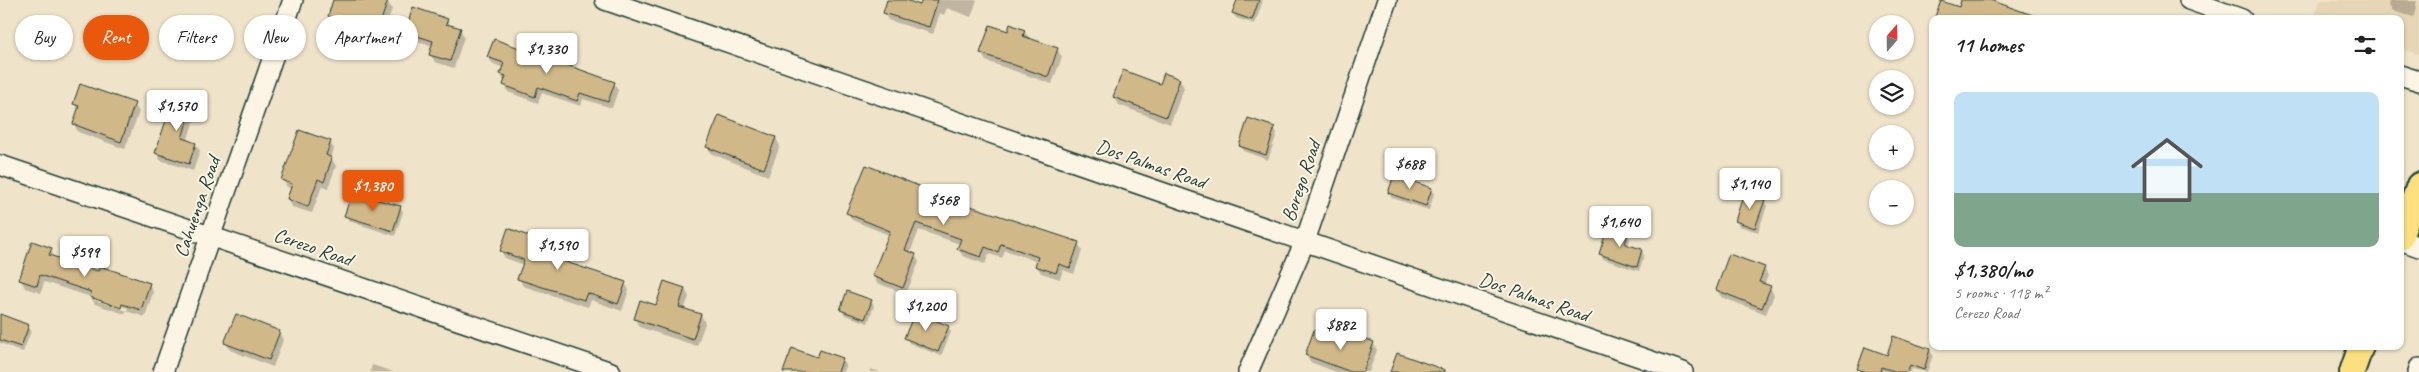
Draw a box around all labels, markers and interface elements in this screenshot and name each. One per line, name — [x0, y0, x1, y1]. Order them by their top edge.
chip: Buy — [15, 15, 73, 60]
chip: Rent — [83, 15, 149, 60]
chip: Filters — [159, 15, 234, 60]
chip: New — [244, 15, 306, 60]
chip: Apartment — [316, 15, 418, 60]
north arrow — [1869, 15, 1914, 60]
map controls — [1869, 15, 1914, 225]
icon: filters — [2351, 31, 2379, 59]
pin: $1,330 — [506, 32, 588, 75]
text: 11 homes — [1954, 32, 2023, 58]
text: $1,330 — [527, 39, 567, 59]
button: layers — [1869, 70, 1914, 115]
pin: $1,570 — [136, 90, 218, 132]
text: $1,570 — [158, 96, 196, 116]
button: + — [1869, 125, 1914, 170]
icon: home — [2122, 125, 2212, 215]
street label: Dos Palmas Road — [1093, 134, 1212, 196]
street label: Borego Road — [1276, 134, 1327, 225]
pin: $688 — [1380, 148, 1440, 190]
street label: Cahuenga Road — [168, 150, 227, 261]
text: $688 — [1395, 154, 1425, 174]
pin: $1,140 — [1709, 168, 1791, 210]
pin: $1,380 — [332, 170, 414, 212]
text: $1,140 — [1730, 174, 1770, 194]
text: $1,380 — [353, 176, 393, 196]
button: − — [1869, 180, 1914, 225]
pin: $568 — [914, 184, 974, 226]
text: $568 — [930, 190, 958, 210]
pin: $1,640 — [1579, 206, 1661, 248]
text: $1,640 — [1600, 212, 1640, 232]
street label: Cerezo Road — [270, 222, 358, 273]
pin: $1,590 — [517, 228, 599, 271]
text: $1,590 — [539, 235, 577, 255]
pin: $599 — [55, 236, 115, 278]
text: $599 — [71, 242, 99, 262]
text: $1,380/mo — [1954, 257, 2032, 283]
street label: Dos Palmas Road — [1476, 267, 1595, 329]
text: 5 rooms · 118 m² — [1954, 283, 2048, 303]
pin: $1,200 — [885, 290, 967, 332]
text: $1,200 — [906, 296, 946, 316]
text: Cerezo Road — [1954, 303, 2019, 323]
pin: $882 — [1311, 308, 1371, 351]
text: $882 — [1327, 315, 1355, 335]

